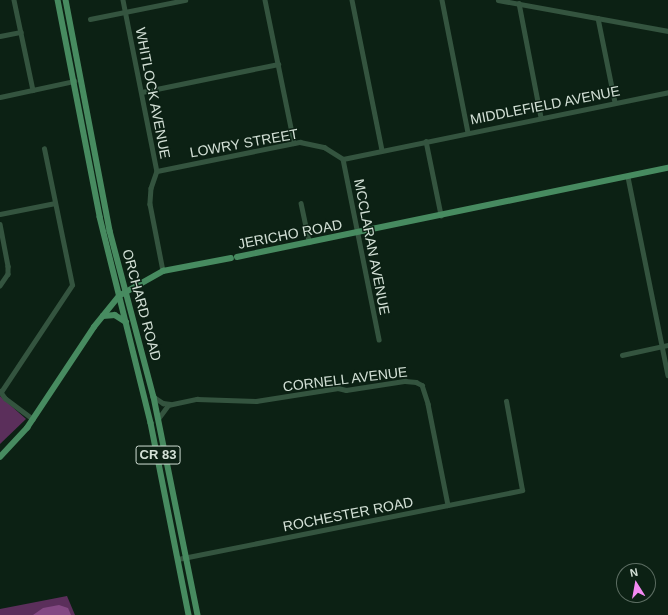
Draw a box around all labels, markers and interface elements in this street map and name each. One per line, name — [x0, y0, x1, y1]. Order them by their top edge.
street label: WHITLOCK AVENUE — [132, 25, 174, 161]
street label: MIDDLEFIELD AVENUE — [468, 82, 622, 128]
street label: LOWRY STREET — [188, 125, 300, 161]
street label: MCCLARAN AVENUE — [350, 177, 394, 317]
street label: JERICHO ROAD — [236, 216, 344, 252]
street label: ORCHARD ROAD — [119, 247, 165, 363]
street label: CORNELL AVENUE — [281, 363, 409, 395]
road number: CR 83 — [135, 444, 181, 466]
street label: ROCHESTER ROAD — [281, 493, 415, 535]
north arrow — [616, 563, 656, 603]
text: N — [629, 566, 639, 579]

